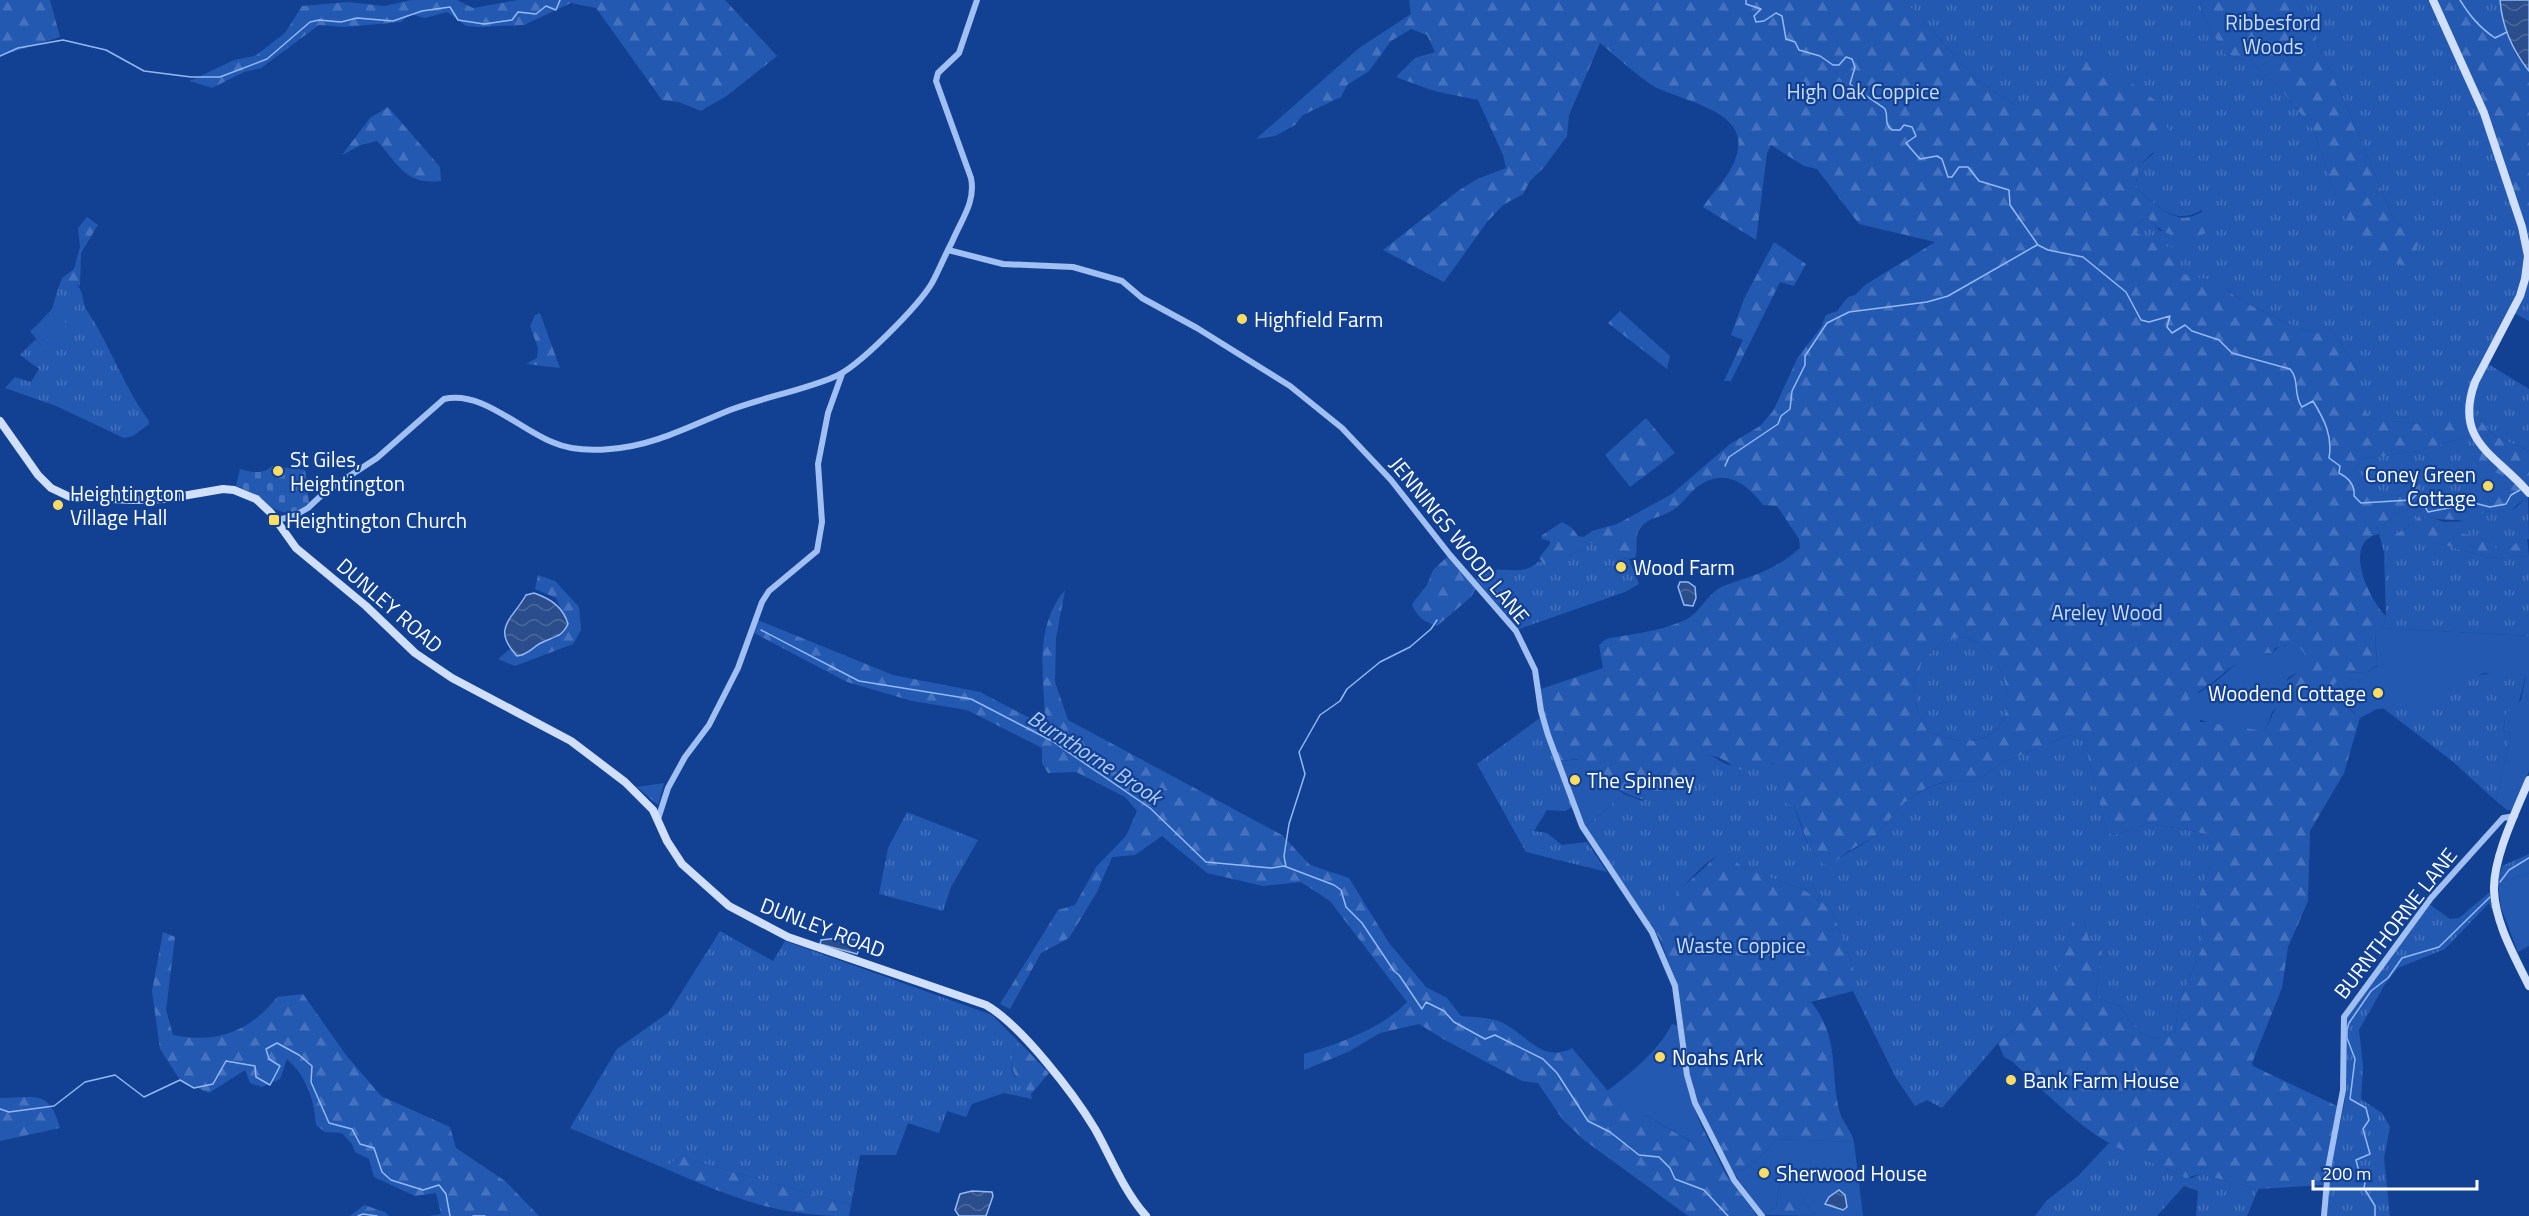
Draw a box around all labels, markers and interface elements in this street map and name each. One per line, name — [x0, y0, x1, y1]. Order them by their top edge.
park label: Ribbesford Woods — [2225, 6, 2321, 62]
park label: High Oak Coppice — [1786, 75, 1940, 107]
place label: Highfield Farm — [1254, 303, 1383, 335]
marker: Highfield Farm — [1235, 312, 1249, 326]
place label: St Giles, Heightington — [290, 443, 405, 499]
street label: JENNINGS WOOD LANE — [1382, 449, 1538, 631]
place label: Coney Green Cottage — [2365, 458, 2476, 514]
marker: St Giles, Heightington — [271, 464, 285, 478]
place label: Heightington Village Hall — [70, 477, 185, 533]
marker: Coney Green Cottage — [2481, 479, 2495, 493]
marker: Heightington Village Hall — [51, 498, 65, 512]
place label: Heightington Church — [286, 504, 467, 536]
marker: Heightington Church — [267, 513, 281, 527]
street label: DUNLEY ROAD — [330, 550, 450, 660]
place label: Wood Farm — [1633, 551, 1735, 583]
marker: Wood Farm — [1614, 560, 1628, 574]
park label: Areley Wood — [2051, 596, 2163, 628]
place label: Woodend Cottage — [2208, 677, 2366, 709]
marker: Woodend Cottage — [2371, 686, 2385, 700]
water label: Burnthorne Brook — [1021, 701, 1171, 814]
place label: The Spinney — [1587, 764, 1695, 796]
marker: The Spinney — [1568, 773, 1582, 787]
street label: BURNTHORNE LANE — [2326, 840, 2464, 1006]
street label: DUNLEY ROAD — [756, 889, 890, 965]
park label: Waste Coppice — [1676, 929, 1806, 961]
place label: Noahs Ark — [1672, 1041, 1763, 1073]
marker: Noahs Ark — [1653, 1050, 1667, 1064]
place label: Bank Farm House — [2023, 1064, 2179, 1096]
marker: Bank Farm House — [2004, 1073, 2018, 1087]
scale bar — [2313, 1153, 2476, 1191]
place label: Sherwood House — [1776, 1157, 1927, 1189]
text: 200 m — [2322, 1160, 2371, 1187]
marker: Sherwood House — [1757, 1166, 1771, 1180]

